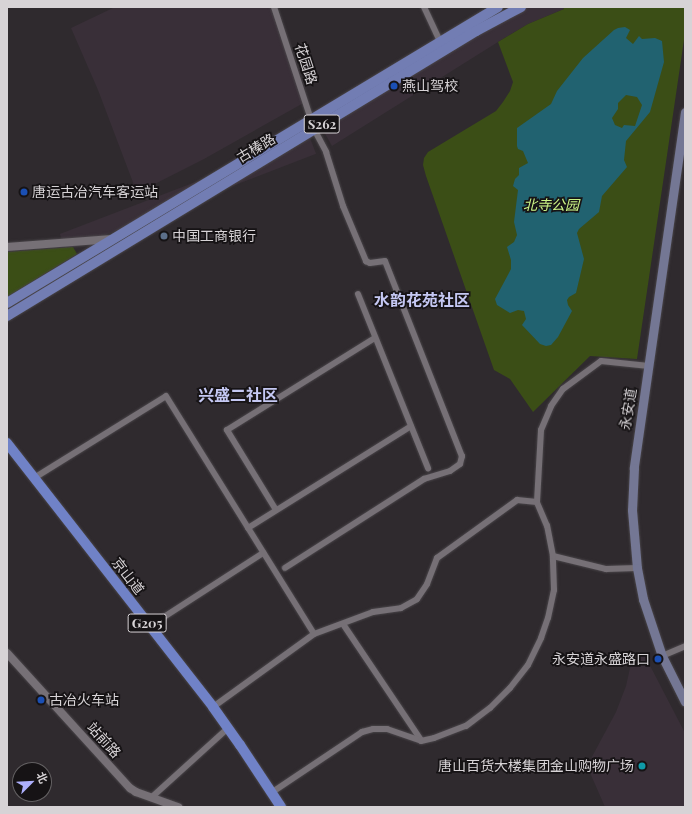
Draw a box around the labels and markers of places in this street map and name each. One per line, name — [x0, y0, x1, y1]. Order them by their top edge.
place label: 燕山驾校 — [402, 78, 458, 94]
marker: 燕山驾校 — [389, 81, 399, 91]
place label: 唐运古冶汽车客运站 — [32, 184, 158, 200]
marker: 唐运古冶汽车客运站 — [19, 187, 29, 197]
place label: 中国工商银行 — [172, 228, 256, 244]
marker: 中国工商银行 — [159, 231, 169, 241]
place label: 永安道永盛路口 — [552, 651, 650, 667]
marker: 永安道永盛路口 — [653, 654, 663, 664]
place label: 古冶火车站 — [49, 692, 119, 708]
marker: 古冶火车站 — [36, 695, 46, 705]
place label: 唐山百货大楼集团金山购物广场 — [438, 758, 634, 774]
marker: 唐山百货大楼集团金山购物广场 — [637, 761, 647, 771]

